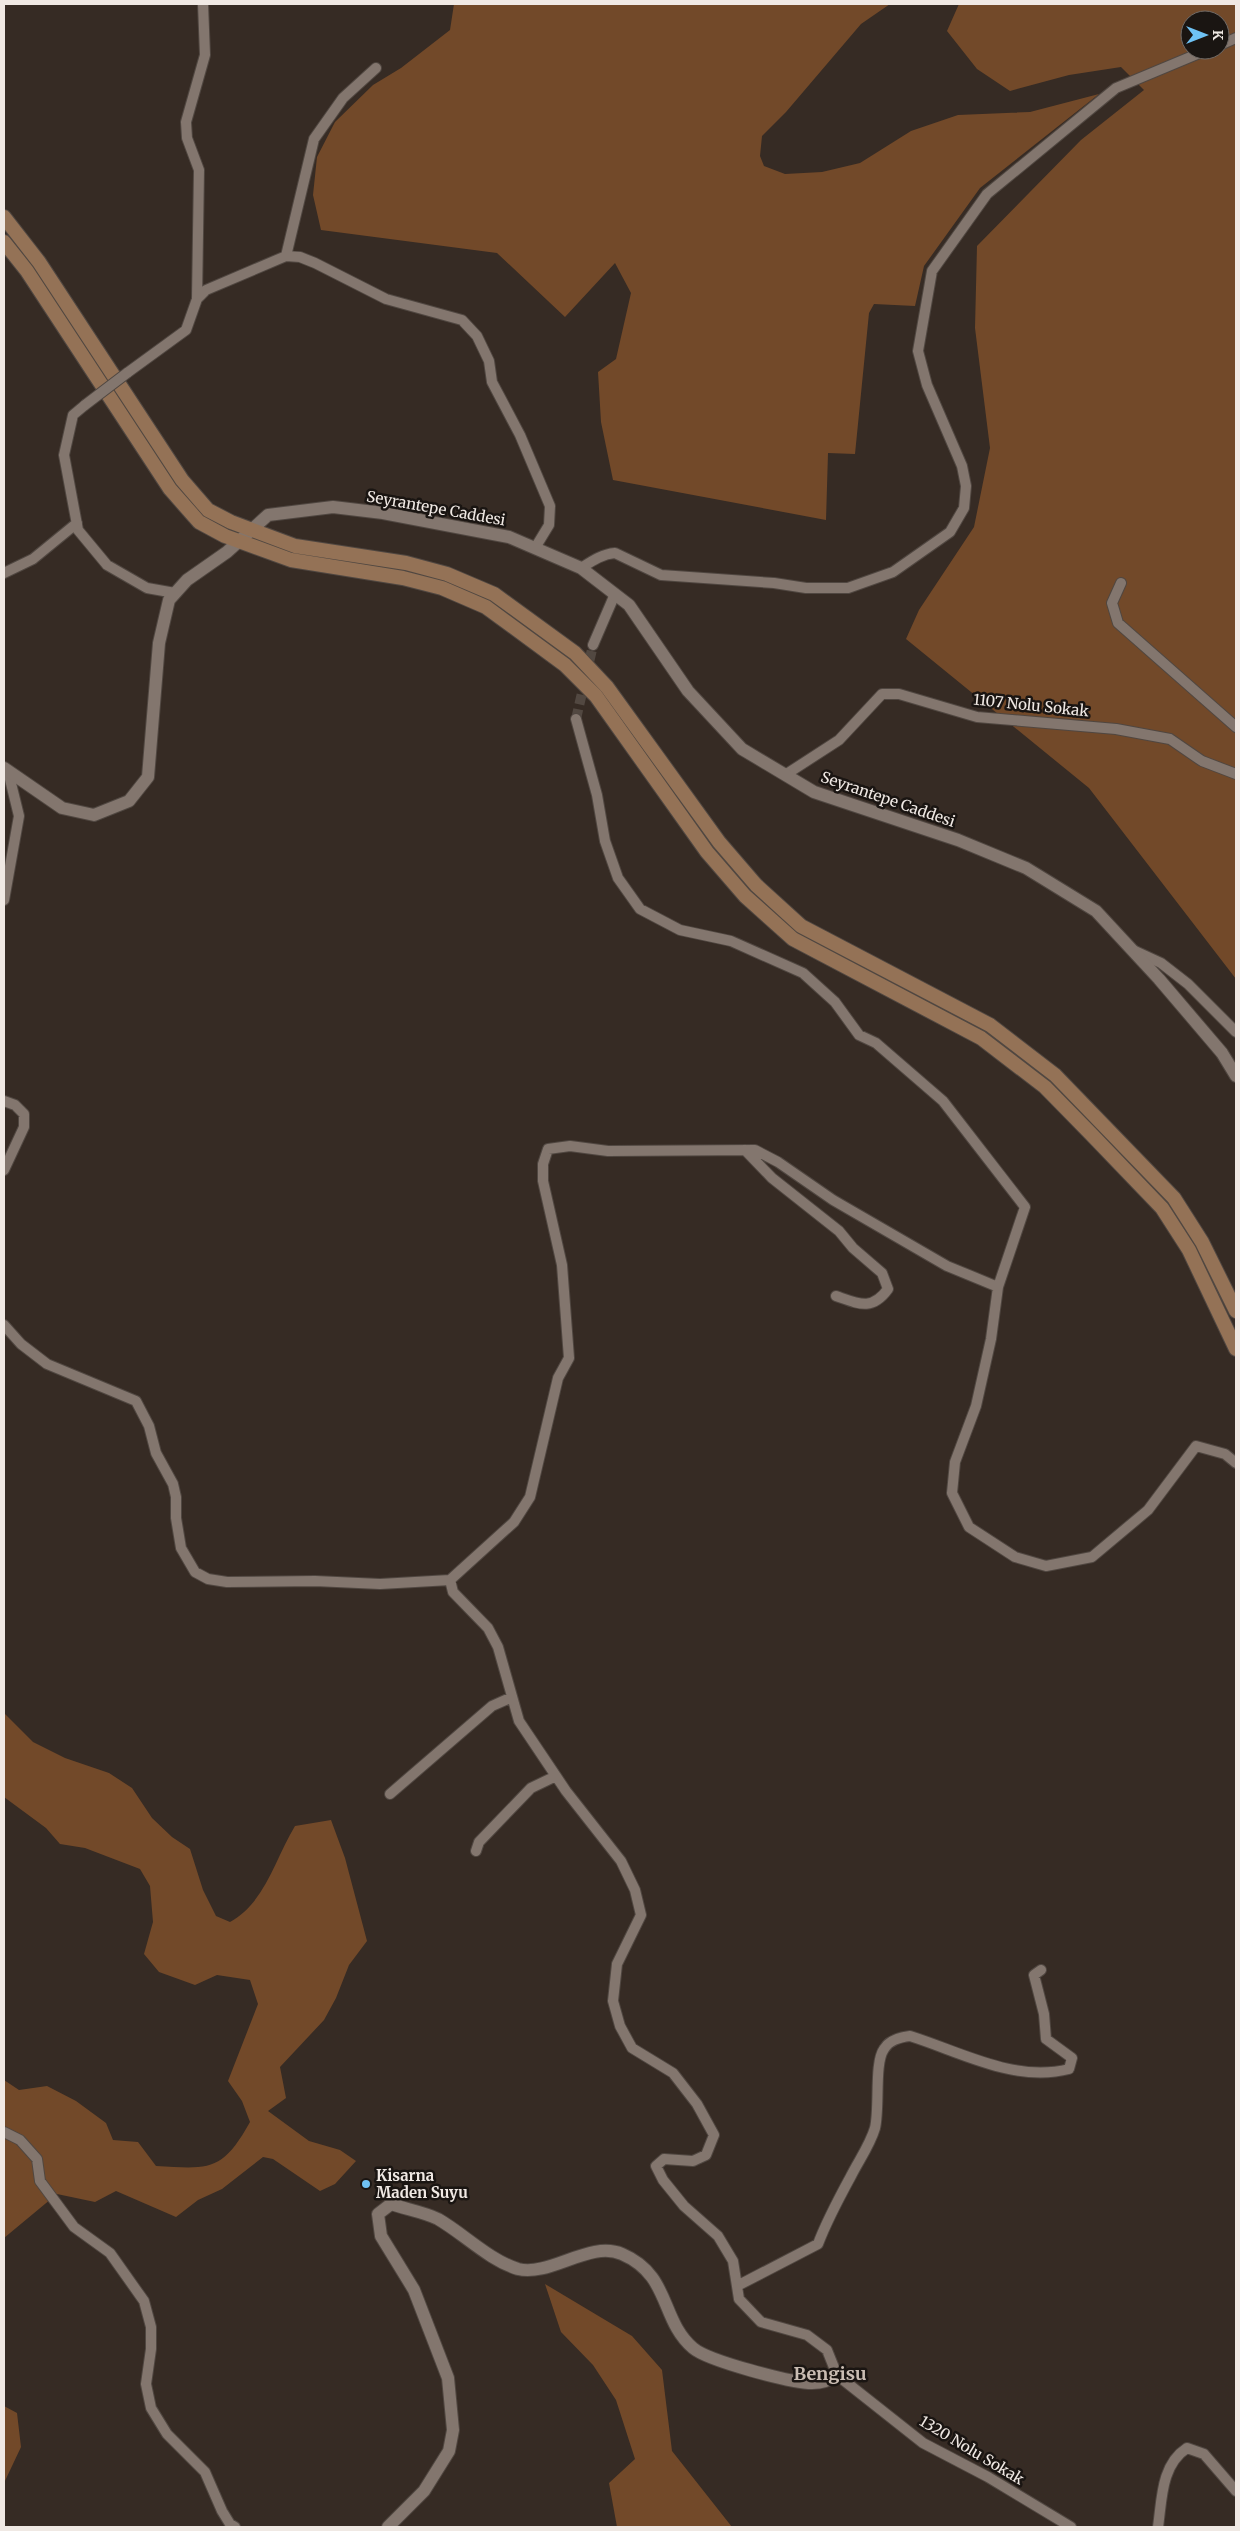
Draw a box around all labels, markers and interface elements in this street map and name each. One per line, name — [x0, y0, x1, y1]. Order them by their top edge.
north arrow — [1180, 10, 1230, 60]
text: K — [1209, 30, 1227, 41]
street label: Seyrantepe Caddesi — [365, 486, 507, 530]
street label: 1107 Nolu Sokak — [972, 689, 1090, 721]
street label: Seyrantepe Caddesi — [818, 767, 958, 831]
place label: Kisarna Maden Suyu — [376, 2166, 468, 2202]
marker: Kisarna Maden Suyu — [360, 2178, 372, 2190]
district label: Bengisu — [793, 2362, 867, 2385]
street label: 1320 Nolu Sokak — [916, 2411, 1028, 2489]

